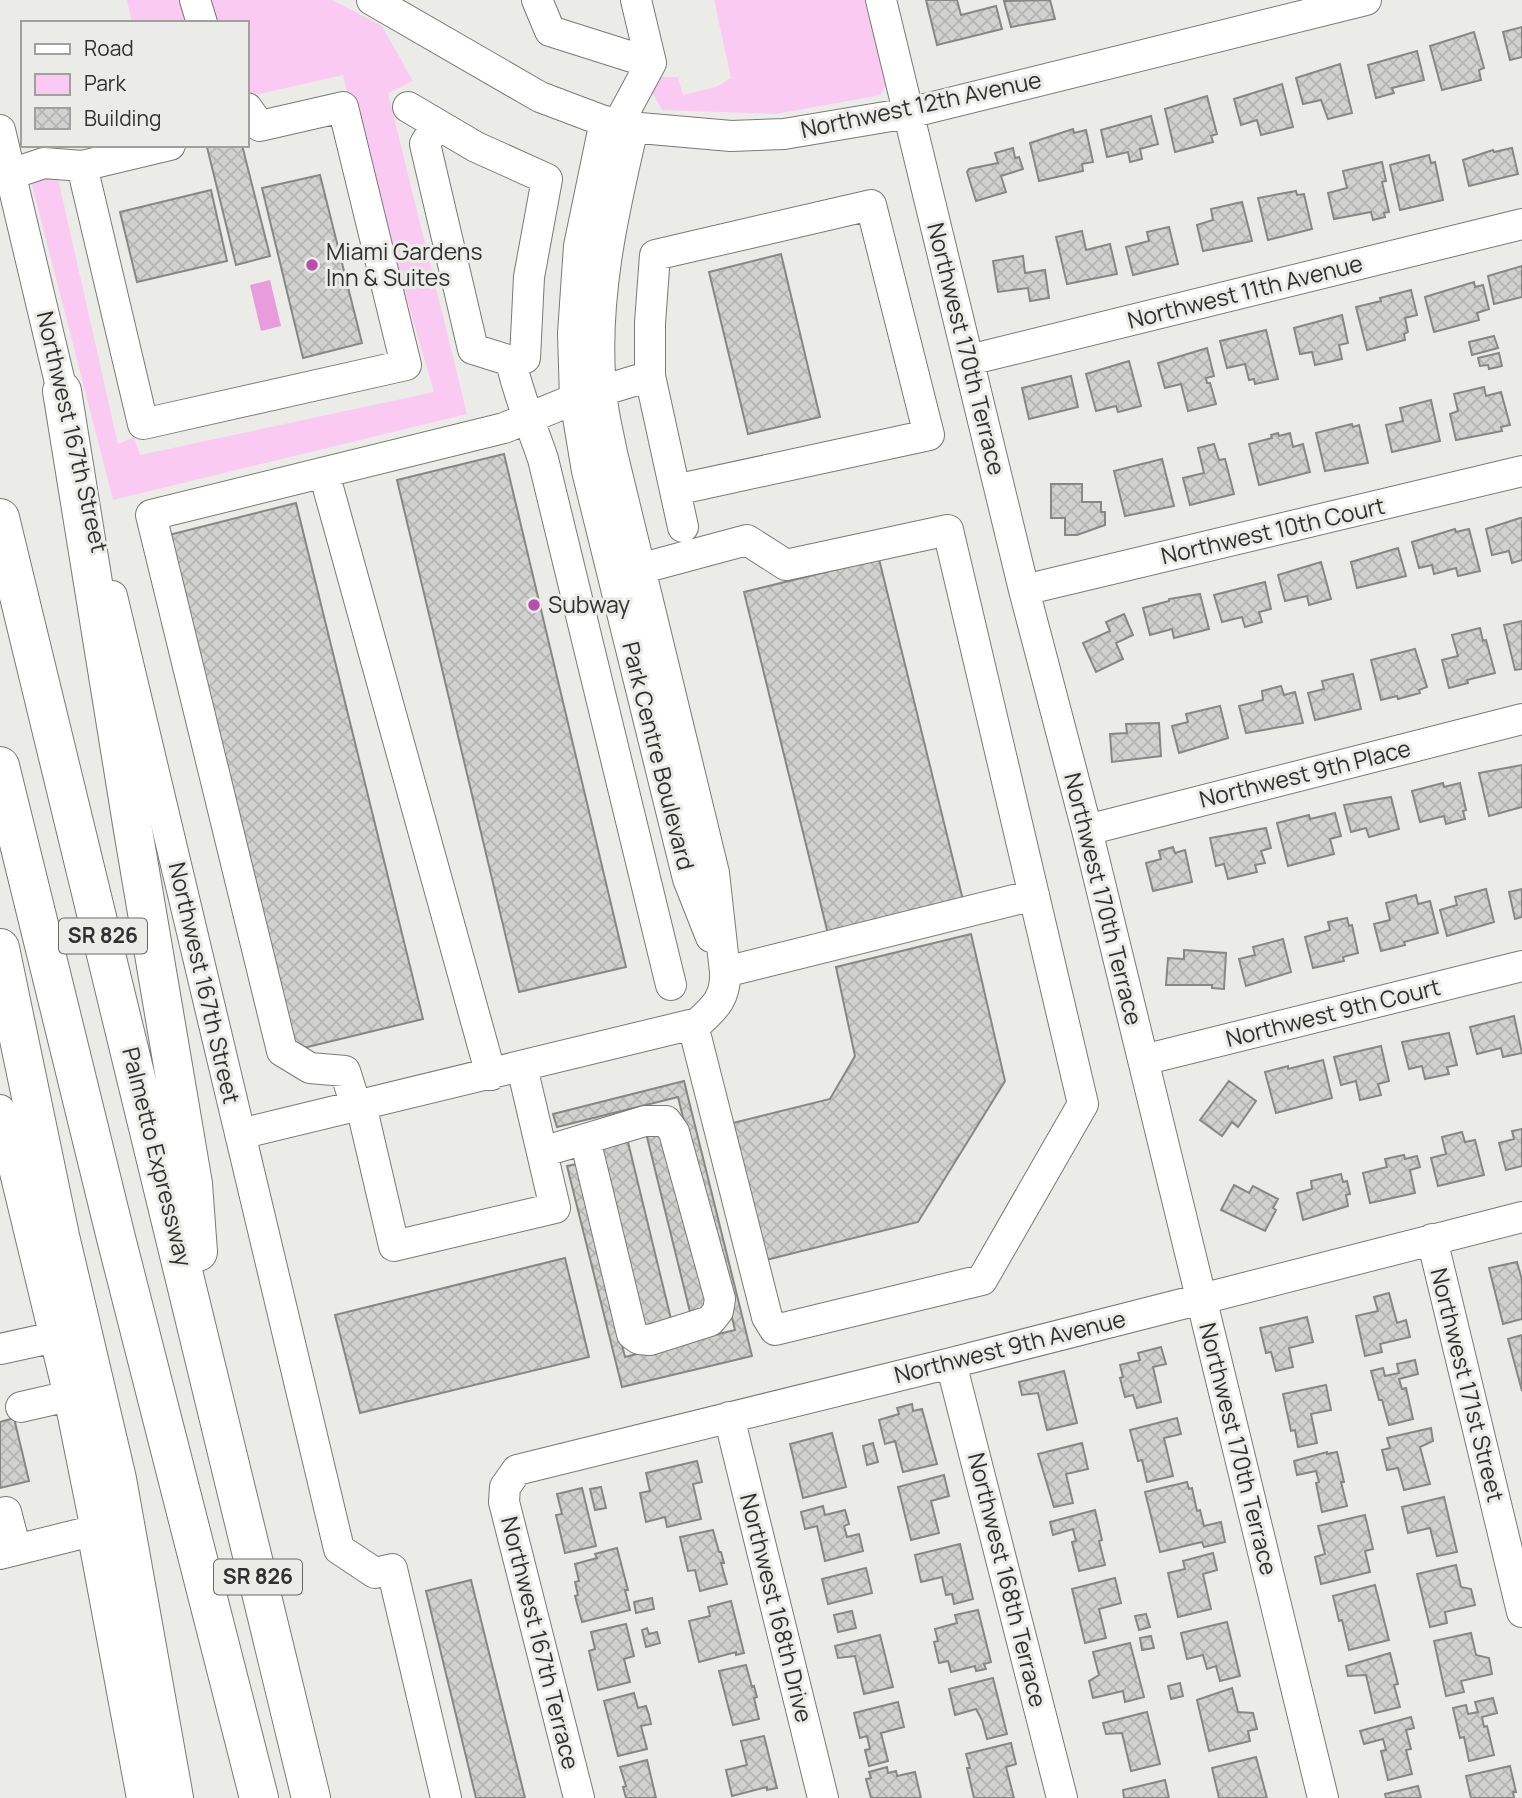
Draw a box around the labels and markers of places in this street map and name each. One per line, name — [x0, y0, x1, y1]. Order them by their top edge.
place label: Miami Gardens Inn & Suites — [326, 235, 482, 293]
marker: Miami Gardens Inn & Suites — [304, 257, 320, 273]
place label: Subway — [548, 588, 630, 620]
marker: Subway — [526, 597, 542, 613]

